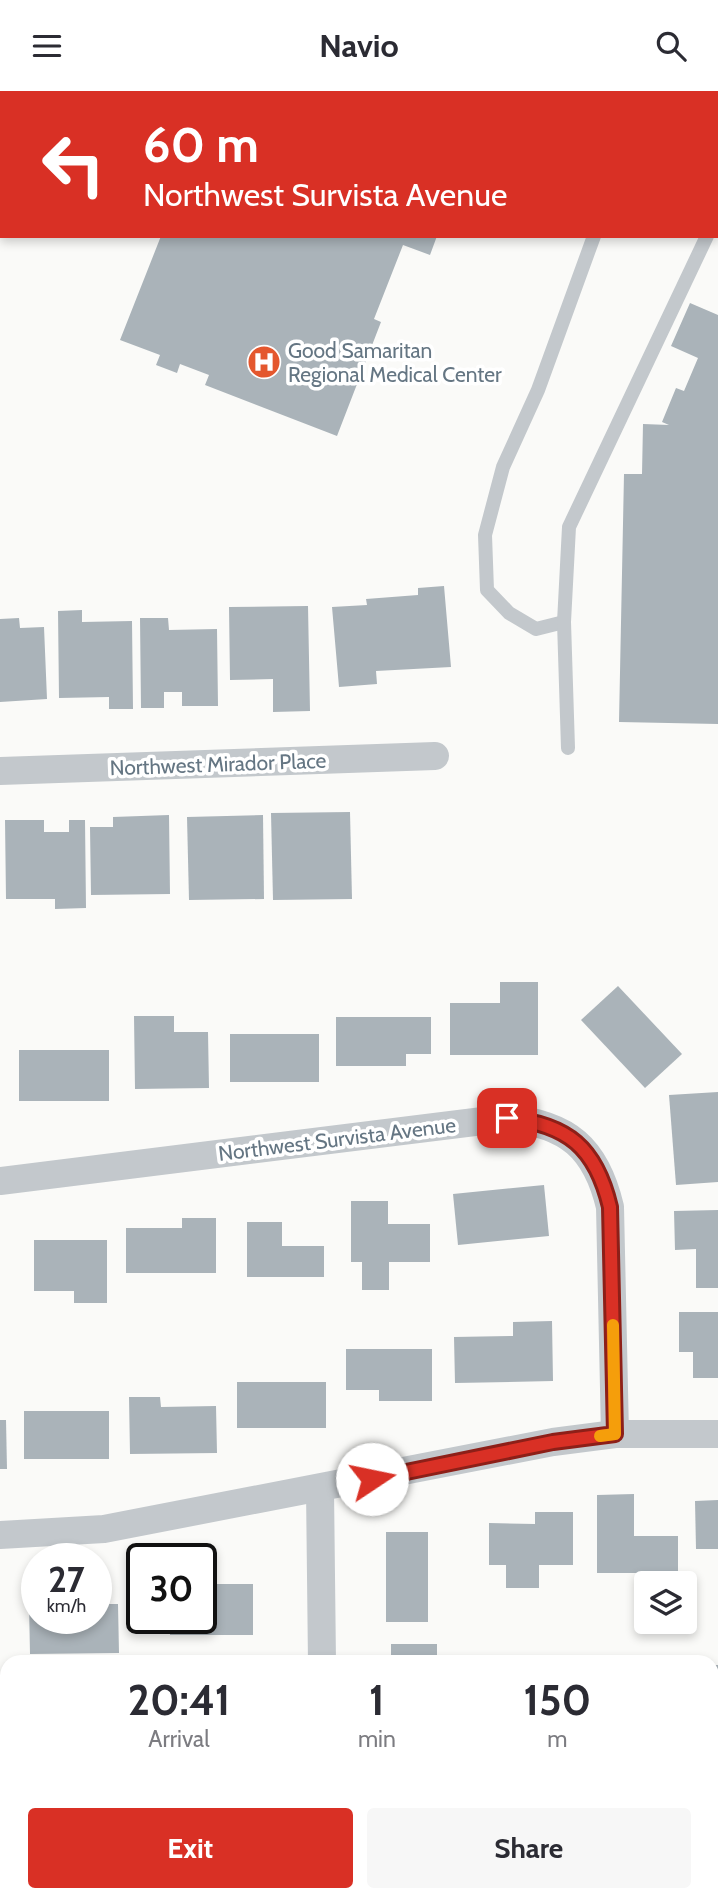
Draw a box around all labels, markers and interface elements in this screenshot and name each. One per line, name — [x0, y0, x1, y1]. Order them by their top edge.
text: Navio — [319, 26, 399, 65]
icon: menu — [28, 27, 66, 65]
icon: search — [652, 27, 690, 65]
text: 60 m — [143, 115, 259, 174]
icon: left — [28, 119, 119, 210]
text: Northwest Survista Avenue — [143, 175, 507, 214]
place label: Good Samaritan Regional Medical Center — [288, 338, 502, 387]
hospital icon: Good Samaritan Regional Medical Center — [245, 343, 283, 381]
street label: Northwest Mirador Place — [109, 748, 327, 780]
pin — [477, 1088, 537, 1148]
icon: arrive — [488, 1099, 526, 1137]
street label: Northwest Survista Avenue — [217, 1112, 457, 1166]
position arrow — [335, 1442, 409, 1516]
speed limit sign: 30 — [126, 1543, 217, 1634]
text: 27 — [48, 1558, 85, 1601]
map controls — [634, 1571, 697, 1634]
button: layers — [634, 1571, 697, 1634]
text: km/h — [47, 1595, 86, 1617]
text: 20:41 — [128, 1674, 230, 1726]
text: 1 — [369, 1674, 385, 1726]
text: 150 — [524, 1674, 591, 1726]
text: Arrival — [148, 1725, 210, 1753]
text: min — [358, 1725, 396, 1753]
text: m — [547, 1725, 567, 1753]
button: Exit — [28, 1808, 353, 1888]
button: Share — [367, 1808, 691, 1888]

